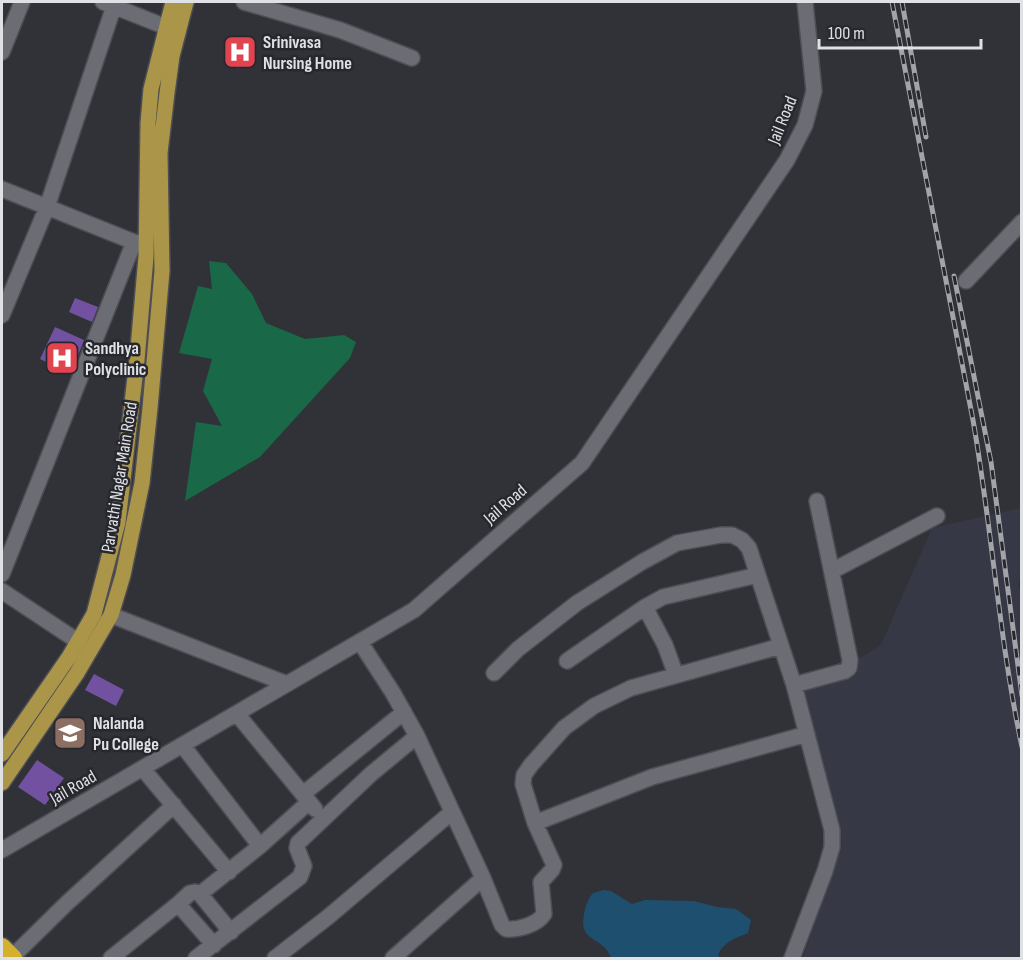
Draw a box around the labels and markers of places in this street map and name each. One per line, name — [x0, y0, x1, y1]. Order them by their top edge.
place label: Srinivasa Nursing Home — [263, 32, 352, 74]
hospital icon: Srinivasa Nursing Home — [222, 34, 258, 70]
place label: Sandhya Polyclinic — [85, 338, 146, 380]
hospital icon: Sandhya Polyclinic — [44, 340, 80, 376]
place label: Nalanda Pu College — [93, 713, 159, 755]
school or university icon: Nalanda Pu College — [52, 715, 88, 751]

